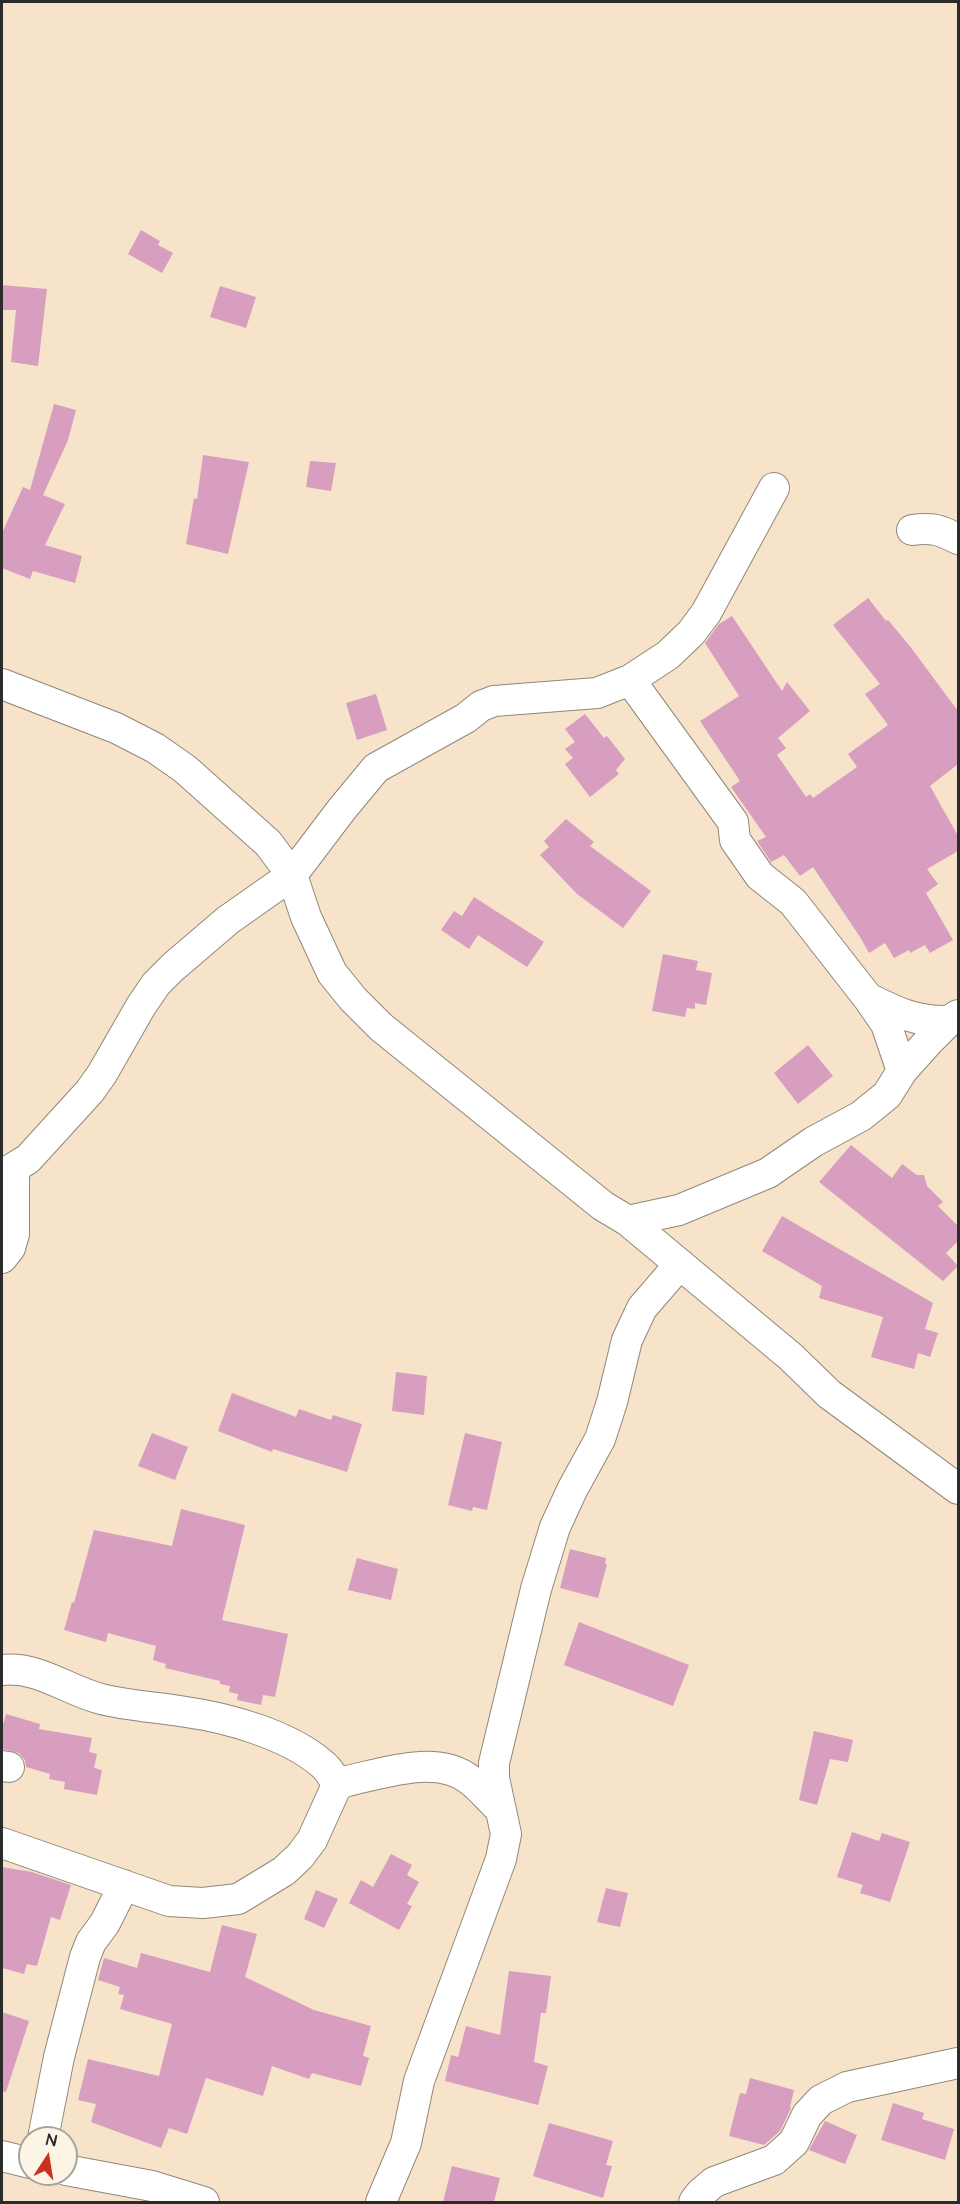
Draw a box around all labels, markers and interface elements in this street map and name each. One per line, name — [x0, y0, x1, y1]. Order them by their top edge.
north arrow — [18, 2126, 78, 2186]
text: N — [44, 2129, 59, 2152]

